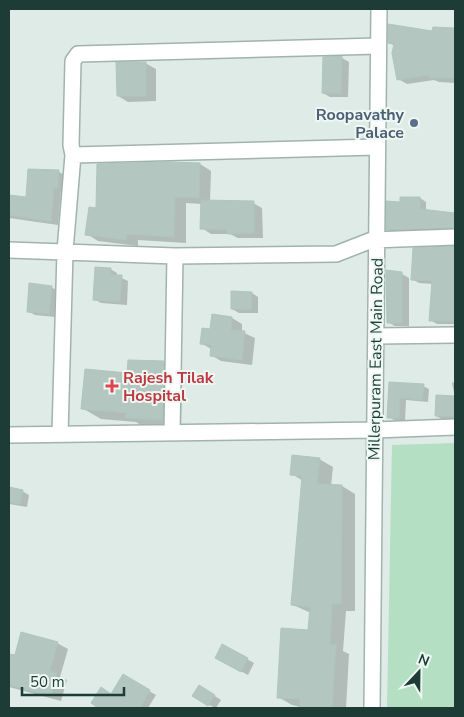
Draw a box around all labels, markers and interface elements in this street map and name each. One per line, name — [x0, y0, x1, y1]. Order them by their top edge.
place label: Roopavathy Palace — [316, 104, 405, 144]
marker: Roopavathy Palace — [408, 117, 420, 129]
street label: Millerpuram East Main Road — [363, 258, 389, 460]
place label: Rajesh Tilak Hospital — [123, 367, 214, 407]
marker: Rajesh Tilak Hospital — [105, 379, 119, 393]
north arrow — [394, 647, 444, 697]
text: N — [415, 650, 432, 671]
scale bar — [22, 664, 125, 696]
text: 50 m — [30, 672, 65, 692]

